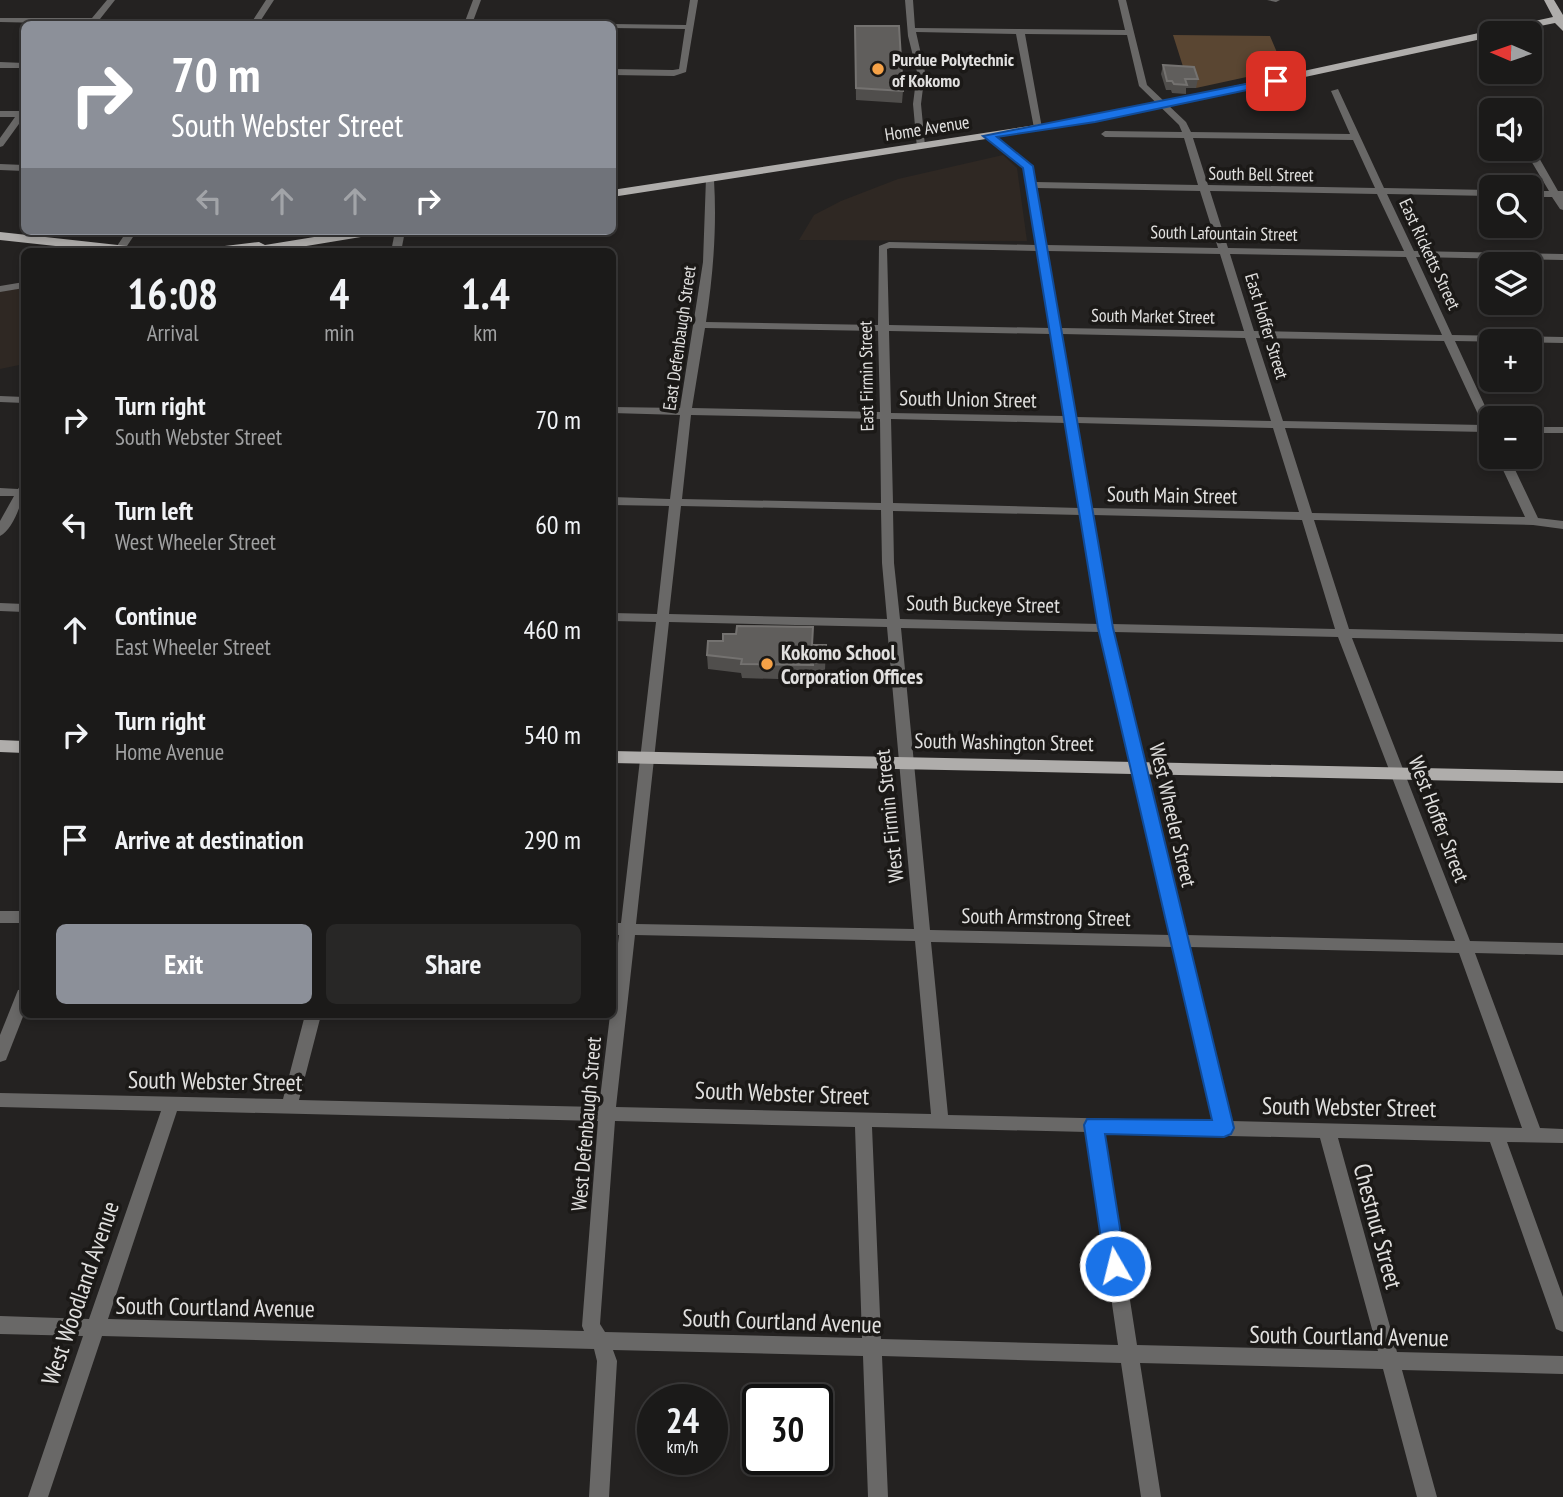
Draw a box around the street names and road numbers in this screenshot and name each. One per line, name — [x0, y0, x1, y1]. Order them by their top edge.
street label: Home Avenue — [883, 110, 971, 146]
street label: South Bell Street — [1208, 162, 1314, 186]
street label: East Ricketts Street — [1394, 195, 1466, 313]
street label: South Lafountain Street — [1150, 220, 1298, 246]
street label: East Defenbaugh Street — [657, 264, 701, 412]
street label: East Hoffer Street — [1240, 270, 1294, 382]
street label: South Market Street — [1091, 303, 1215, 329]
street label: East Firmin Street — [854, 320, 878, 432]
street label: South Union Street — [899, 384, 1037, 414]
street label: South Main Street — [1107, 480, 1238, 510]
street label: South Buckeye Street — [906, 589, 1060, 619]
street label: South Washington Street — [914, 727, 1094, 757]
street label: West Wheeler Street — [1143, 740, 1203, 890]
street label: West Firmin Street — [869, 748, 909, 884]
street label: West Hoffer Street — [1403, 752, 1475, 886]
street label: South Armstrong Street — [961, 902, 1131, 932]
street label: West Defenbaugh Street — [565, 1035, 607, 1212]
street label: South Webster Street — [128, 1064, 303, 1098]
street label: South Webster Street — [694, 1074, 870, 1112]
street label: South Webster Street — [1262, 1090, 1437, 1124]
street label: Chestnut Street — [1346, 1160, 1410, 1292]
street label: West Woodland Avenue — [34, 1197, 126, 1389]
street label: South Courtland Avenue — [115, 1290, 315, 1324]
street label: South Courtland Avenue — [682, 1302, 882, 1340]
street label: South Courtland Avenue — [1249, 1319, 1449, 1353]

